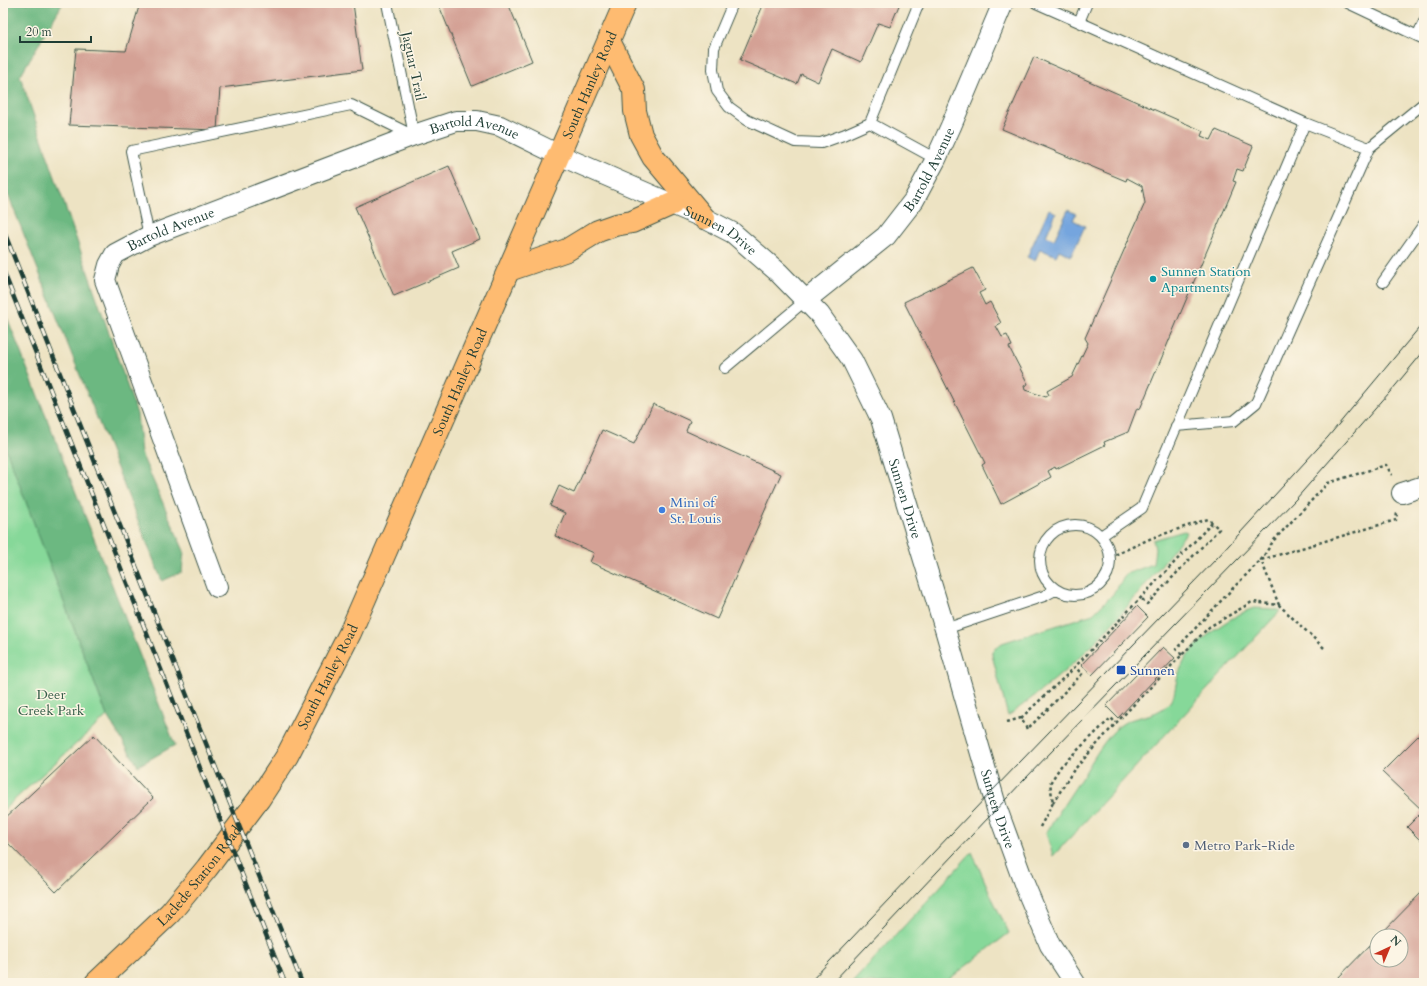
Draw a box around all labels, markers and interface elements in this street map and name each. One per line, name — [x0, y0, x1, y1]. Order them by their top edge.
scale bar — [20, 18, 91, 44]
text: 20 m — [26, 24, 53, 40]
street label: Jaguar Trail — [397, 28, 430, 103]
street label: South Hanley Road — [558, 28, 622, 142]
street label: Bartold Avenue — [427, 112, 523, 144]
street label: Bartold Avenue — [899, 124, 959, 216]
street label: Sunnen Drive — [681, 201, 761, 260]
street label: Bartold Avenue — [124, 203, 217, 256]
place label: Sunnen Station Apartments — [1161, 262, 1251, 297]
marker: Sunnen Station Apartments — [1148, 274, 1158, 284]
street label: South Hanley Road — [428, 325, 492, 439]
street label: Sunnen Drive — [884, 456, 926, 541]
place label: Mini of St. Louis — [670, 493, 721, 528]
marker: Mini of St. Louis — [657, 505, 667, 515]
street label: South Hanley Road — [293, 621, 363, 733]
place label: Sunnen — [1130, 661, 1175, 680]
marker: Sunnen — [1115, 664, 1127, 676]
park label: Deer Creek Park — [18, 685, 85, 720]
street label: Sunnen Drive — [976, 767, 1020, 851]
street label: Laclede Station Road — [153, 821, 246, 931]
place label: Metro Park-Ride — [1194, 836, 1295, 855]
marker: Metro Park-Ride — [1181, 840, 1191, 850]
north arrow — [1369, 928, 1409, 968]
text: N — [1387, 932, 1405, 950]

